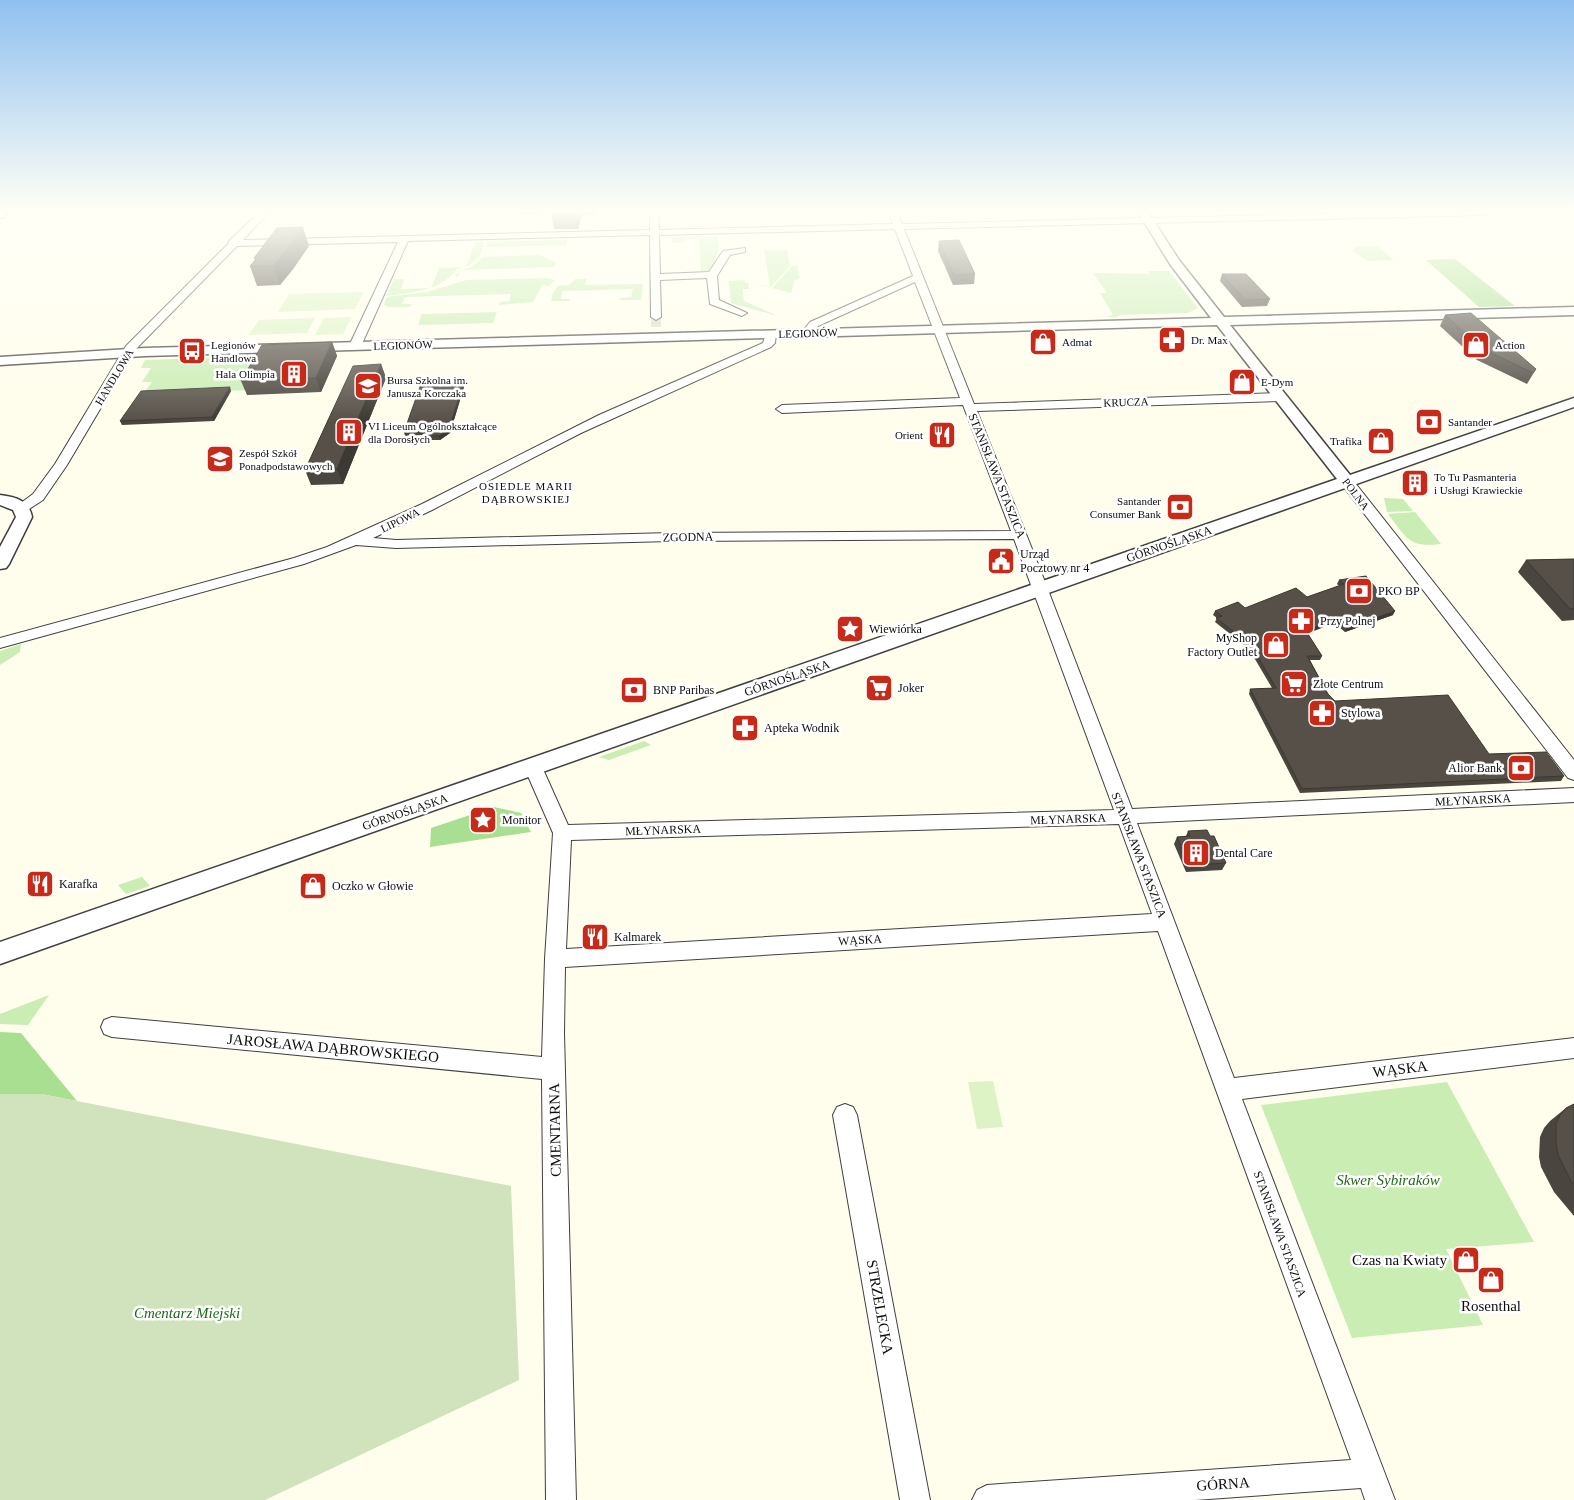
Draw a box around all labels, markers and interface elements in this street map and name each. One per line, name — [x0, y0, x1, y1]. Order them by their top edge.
pharmacy icon: Dr. Max — [1157, 325, 1187, 355]
street label: LEGIONÓW — [778, 326, 838, 340]
shop icon: Admat — [1028, 327, 1058, 357]
shop icon: Action — [1461, 330, 1491, 360]
place label: Dr. Max — [1191, 334, 1228, 346]
bus stop icon: Legionów Handlowa — [177, 336, 207, 366]
place label: Admat — [1062, 336, 1092, 348]
street label: LEGIONÓW — [373, 338, 433, 352]
place label: Legionów Handlowa — [211, 339, 256, 364]
place label: Action — [1495, 339, 1525, 351]
street label: HANDLOWA — [92, 347, 136, 407]
building icon: Hala Olimpia — [279, 359, 309, 389]
shop icon: E-Dym — [1227, 367, 1257, 397]
place label: Hala Olimpia — [215, 368, 275, 380]
school or university icon: Bursa Szkolna im. Janusza Korczaka — [353, 371, 383, 401]
place label: Bursa Szkolna im. Janusza Korczaka — [387, 374, 468, 399]
place label: E-Dym — [1261, 376, 1294, 388]
street label: KRUCZA — [1103, 395, 1149, 409]
bank icon: Santander — [1414, 407, 1444, 437]
street label: STANISŁAWA STASZICA — [966, 412, 1029, 541]
place label: Santander — [1448, 416, 1492, 428]
building icon: VI Liceum Ogólnokształcące dla Dorosłych — [334, 417, 364, 447]
place label: VI Liceum Ogólnokształcące dla Dorosłych — [368, 420, 497, 445]
restaurant icon: Orient — [927, 420, 957, 450]
shop icon: Trafika — [1366, 426, 1396, 456]
place label: Orient — [895, 429, 923, 441]
place label: Trafika — [1330, 435, 1362, 447]
school or university icon: Zespół Szkół Ponadpodstawowych — [205, 444, 235, 474]
place label: Zespół Szkół Ponadpodstawowych — [239, 447, 333, 472]
building icon: To Tu Pasmanteria i Usługi Krawieckie — [1400, 468, 1430, 498]
place label: To Tu Pasmanteria i Usługi Krawieckie — [1434, 471, 1523, 496]
street label: POLNA — [1340, 476, 1372, 512]
district label: OSIEDLE MARII DĄBROWSKIEJ — [479, 480, 573, 505]
bank icon: Santander Consumer Bank — [1165, 492, 1195, 522]
place label: Santander Consumer Bank — [1090, 495, 1161, 520]
street label: LIPOWA — [379, 505, 421, 535]
street label: GÓRNOŚLĄSKA — [1124, 523, 1214, 565]
street label: ZGODNA — [663, 530, 714, 544]
public building icon: Urząd Pocztowy nr 4 — [986, 546, 1016, 576]
place label: Urząd Pocztowy nr 4 — [1020, 547, 1089, 575]
bank icon: PKO BP — [1344, 576, 1374, 606]
place label: PKO BP — [1378, 584, 1420, 598]
pharmacy icon: Przy Polnej — [1286, 606, 1316, 636]
place icon: Wiewiórka — [835, 614, 865, 644]
place label: Przy Polnej — [1320, 614, 1376, 628]
place label: Wiewiórka — [869, 622, 923, 636]
shop icon: MyShop Factory Outlet — [1261, 630, 1291, 660]
place label: MyShop Factory Outlet — [1187, 631, 1258, 659]
street label: GÓRNOŚLĄSKA — [742, 657, 832, 699]
supermarket icon: Złote Centrum — [1279, 669, 1309, 699]
supermarket icon: Joker — [864, 673, 894, 703]
bank icon: BNP Paribas — [619, 675, 649, 705]
place label: Złote Centrum — [1313, 677, 1384, 691]
place label: Joker — [898, 681, 924, 695]
place label: BNP Paribas — [653, 683, 715, 697]
pharmacy icon: Stylowa — [1307, 698, 1337, 728]
place label: Stylowa — [1341, 706, 1381, 720]
pharmacy icon: Apteka Wodnik — [730, 713, 760, 743]
place label: Apteka Wodnik — [764, 721, 839, 735]
bank icon: Alior Bank — [1506, 753, 1536, 783]
place label: Alior Bank — [1448, 761, 1502, 775]
street label: STANISŁAWA STASZICA — [1109, 790, 1170, 920]
street label: GÓRNOŚLĄSKA — [360, 791, 450, 833]
street label: MŁYNARSKA — [1435, 791, 1512, 809]
place icon: Monitor — [468, 805, 498, 835]
street label: MŁYNARSKA — [1030, 811, 1107, 827]
place label: Monitor — [502, 813, 541, 827]
street label: MŁYNARSKA — [625, 822, 702, 838]
building icon: Dental Care — [1181, 838, 1211, 868]
place label: Dental Care — [1215, 846, 1273, 860]
restaurant icon: Karafka — [25, 869, 55, 899]
shop icon: Oczko w Głowie — [298, 871, 328, 901]
place label: Karafka — [59, 877, 98, 891]
place label: Oczko w Głowie — [332, 879, 413, 893]
restaurant icon: Kalmarek — [580, 922, 610, 952]
place label: Kalmarek — [614, 930, 661, 944]
street label: WĄSKA — [838, 932, 883, 948]
street label: JAROSŁAWA DĄBROWSKIEGO — [226, 1031, 440, 1065]
street label: WĄSKA — [1372, 1058, 1428, 1080]
street label: CMENTARNA — [546, 1083, 564, 1177]
street label: STANISŁAWA STASZICA — [1251, 1169, 1310, 1299]
park label: Skwer Sybiraków — [1336, 1172, 1440, 1188]
shop icon: Czas na Kwiaty — [1451, 1245, 1481, 1275]
place label: Czas na Kwiaty — [1352, 1252, 1447, 1268]
street label: STRZELECKA — [864, 1258, 896, 1356]
shop icon: Rosenthal — [1476, 1265, 1506, 1295]
place label: Rosenthal — [1461, 1298, 1521, 1314]
park label: Cmentarz Miejski — [134, 1305, 240, 1321]
street label: GÓRNA — [1196, 1474, 1250, 1494]

